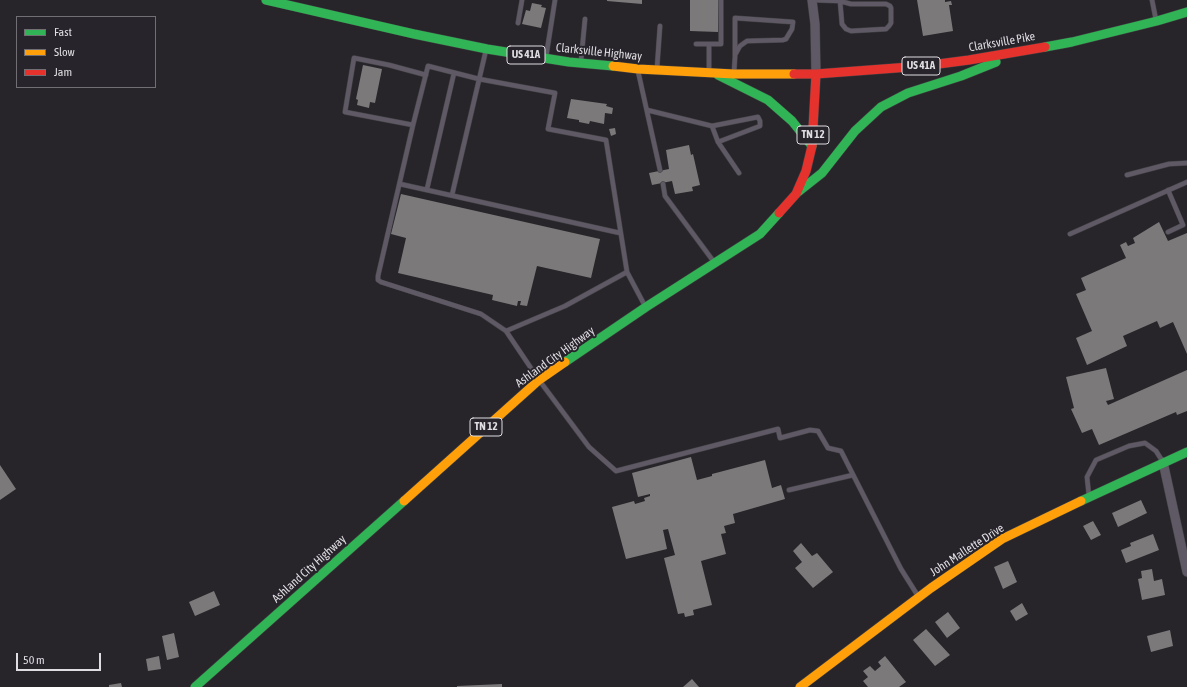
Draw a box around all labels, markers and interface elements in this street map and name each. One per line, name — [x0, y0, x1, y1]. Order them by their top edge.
legend — [16, 16, 156, 88]
text: Fast — [54, 25, 72, 39]
street label: Clarksville Pike — [968, 29, 1036, 55]
street label: Clarksville Highway — [555, 40, 643, 64]
text: Slow — [54, 45, 75, 59]
road number: US 41A — [507, 46, 545, 64]
road number: US 41A — [902, 57, 940, 75]
text: Jam — [54, 65, 72, 79]
road number: TN 12 — [797, 126, 829, 144]
street label: Ashland City Highway — [513, 323, 597, 391]
road number: TN 12 — [470, 418, 502, 436]
street label: John Mallette Drive — [927, 521, 1007, 579]
street label: Ashland City Highway — [269, 532, 349, 606]
scale bar — [18, 645, 103, 671]
text: 50 m — [23, 653, 45, 667]

